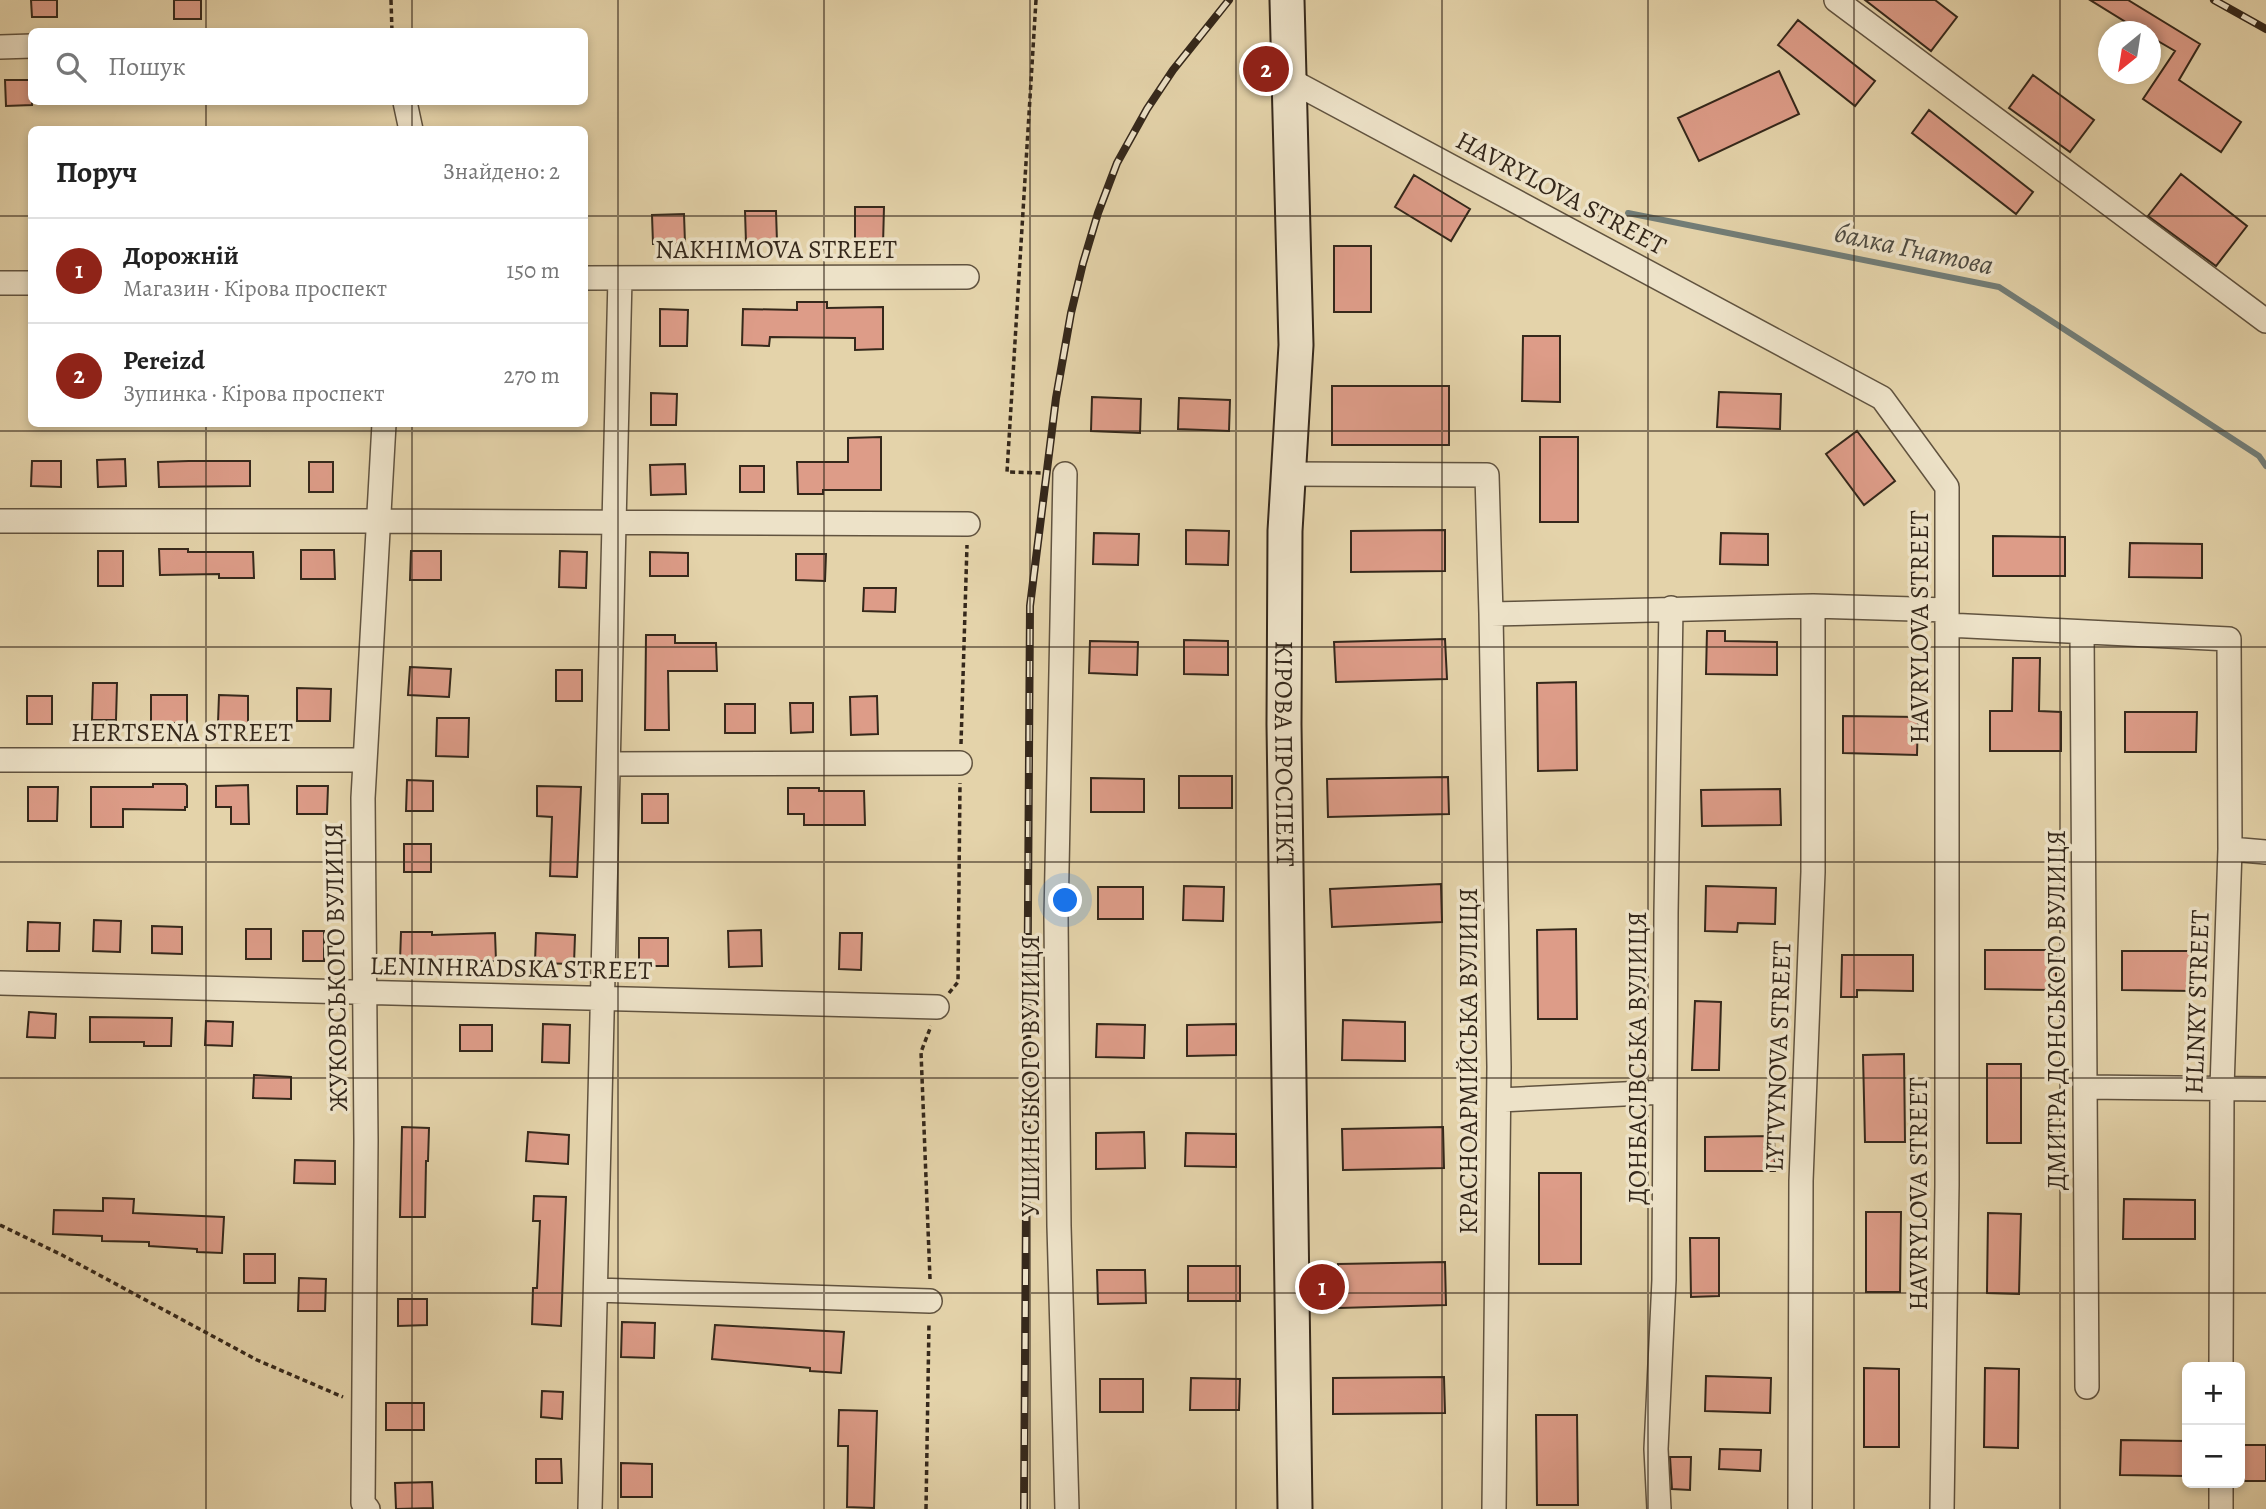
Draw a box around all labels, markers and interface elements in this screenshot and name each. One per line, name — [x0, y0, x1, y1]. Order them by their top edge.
north arrow — [2098, 21, 2161, 84]
search box — [28, 28, 588, 105]
pin: 2 — [1243, 43, 1289, 95]
icon: search — [52, 48, 90, 86]
text: Пошук — [108, 49, 186, 84]
street label: HAVRYLOVA STREET — [1450, 123, 1672, 263]
text: Поруч — [56, 152, 137, 192]
text: Знайдено: 2 — [443, 156, 560, 187]
water label: балка Гнатова — [1831, 214, 1997, 284]
street label: NAKHIMOVA STREET — [655, 232, 897, 267]
text: Дорожній — [123, 238, 239, 273]
text: 1 — [75, 255, 83, 286]
text: 150 m — [506, 255, 560, 286]
text: Магазин · Кірова проспект — [123, 273, 387, 304]
text: Pereizd — [123, 343, 205, 378]
text: 2 — [73, 360, 85, 391]
text: 270 m — [503, 360, 560, 391]
text: Зупинка · Кірова проспект — [123, 378, 384, 409]
street label: HAVRYLOVA STREET — [1902, 510, 1937, 744]
street label: КІРОВА ПРОСПЕКТ — [1266, 641, 1303, 867]
street label: HERTSENA STREET — [71, 715, 293, 750]
street label: ЖУКОВСЬКОГО ВУЛИЦЯ — [316, 822, 356, 1112]
street label: ДМИТРА ДОНСЬКОГО ВУЛИЦЯ — [2039, 830, 2074, 1190]
your location — [1048, 883, 1082, 917]
street label: КРАСНОАРМІЙСЬКА ВУЛИЦЯ — [1451, 888, 1486, 1234]
street label: HLINKY STREET — [2176, 909, 2218, 1095]
street label: ДОНБАСІВСЬКА ВУЛИЦЯ — [1620, 911, 1655, 1205]
street label: УШИНСЬКОГО ВУЛИЦЯ — [1013, 935, 1048, 1217]
street label: LYTVYNOVA STREET — [1756, 940, 1800, 1172]
street label: LENINHRADSKA STREET — [369, 948, 653, 988]
street label: HAVRYLOVA STREET — [1901, 1077, 1936, 1311]
pin: 1 — [1299, 1261, 1345, 1313]
map controls — [2182, 1362, 2245, 1488]
button: + — [2182, 1362, 2245, 1425]
button: − — [2182, 1425, 2245, 1488]

